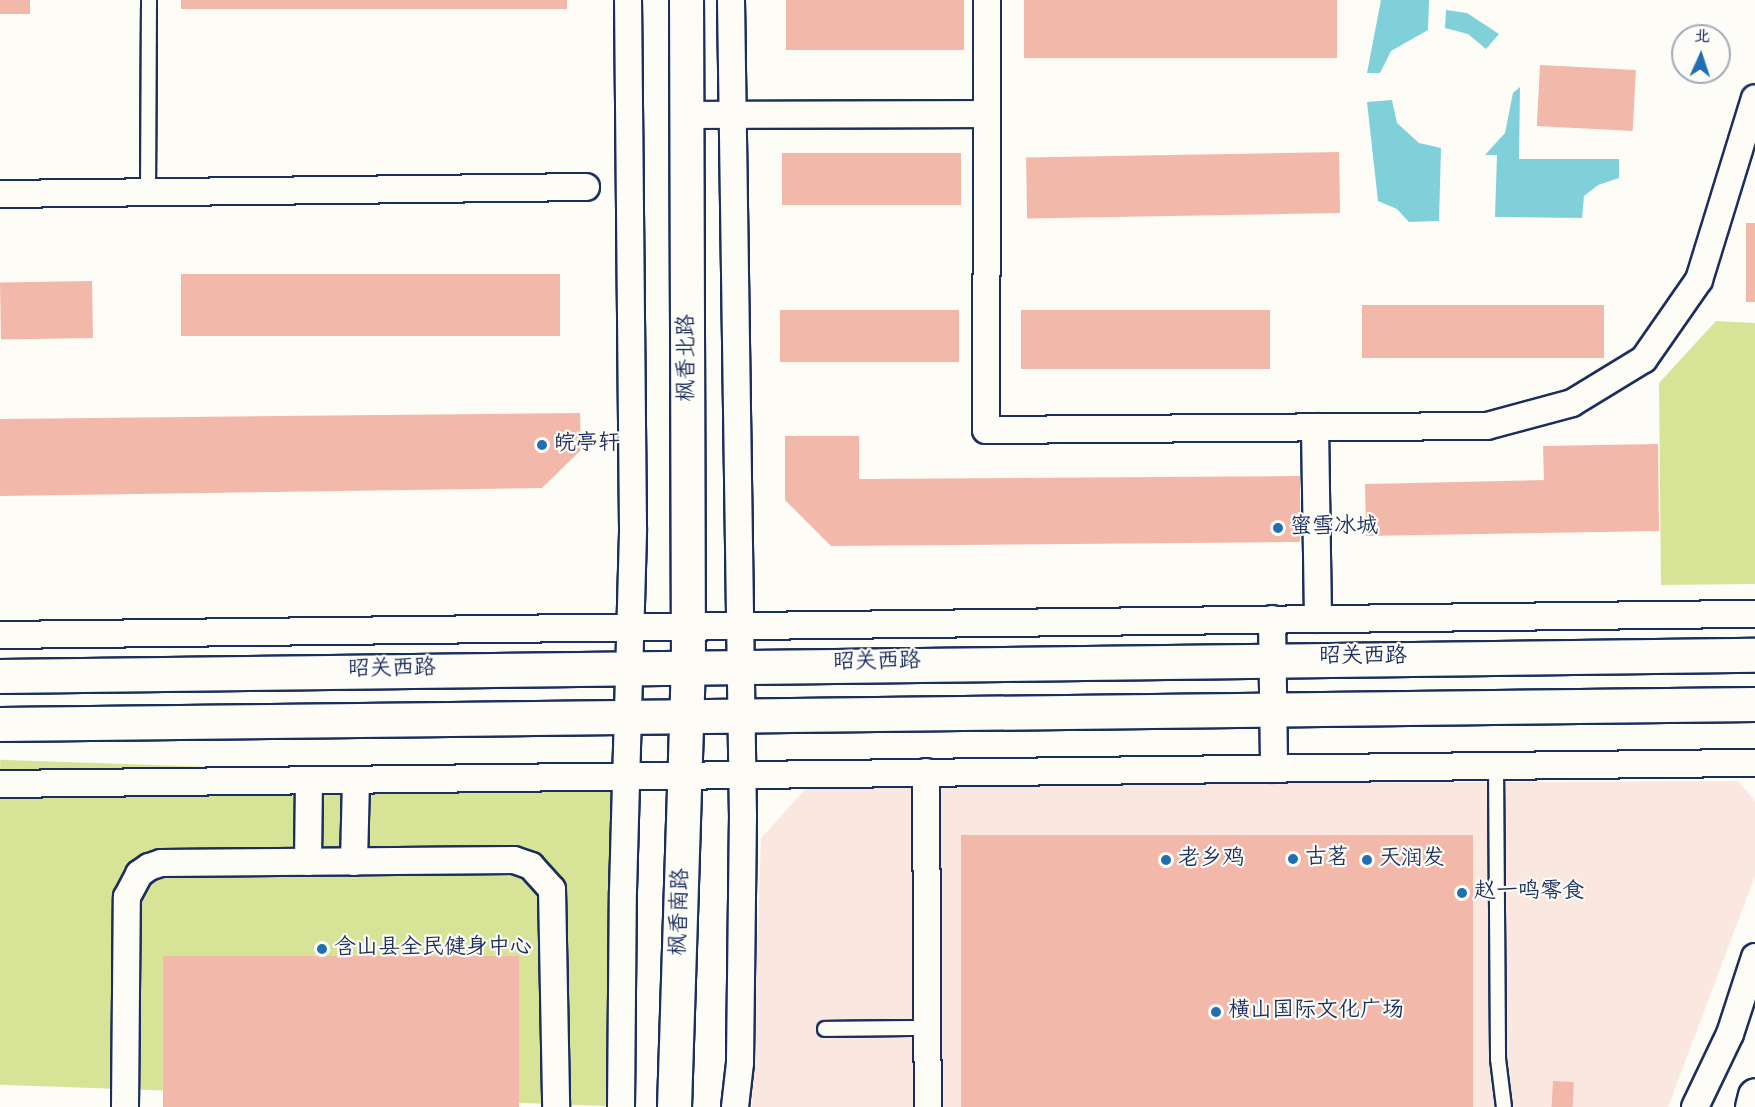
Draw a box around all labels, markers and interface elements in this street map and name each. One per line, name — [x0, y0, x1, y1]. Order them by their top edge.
north arrow — [1671, 24, 1731, 84]
text: 北 — [1693, 26, 1710, 49]
street label: 枫香北路 — [675, 314, 701, 402]
place label: 皖亭轩 — [554, 432, 620, 458]
marker: 皖亭轩 — [535, 438, 549, 452]
place label: 蜜雪冰城 — [1290, 515, 1378, 541]
marker: 蜜雪冰城 — [1271, 521, 1285, 535]
street label: 昭关西路 — [1319, 645, 1407, 671]
street label: 昭关西路 — [833, 649, 921, 677]
street label: 昭关西路 — [348, 656, 436, 684]
place label: 古茗 — [1305, 846, 1349, 872]
place label: 老乡鸡 — [1178, 847, 1244, 873]
place label: 天润发 — [1379, 847, 1445, 873]
marker: 古茗 — [1286, 852, 1300, 866]
marker: 老乡鸡 — [1159, 853, 1173, 867]
marker: 天润发 — [1360, 853, 1374, 867]
street label: 枫香南路 — [666, 868, 696, 956]
place label: 赵一鸣零食 — [1474, 880, 1584, 906]
marker: 赵一鸣零食 — [1455, 886, 1469, 900]
place label: 含山县全民健身中心 — [334, 936, 532, 962]
marker: 含山县全民健身中心 — [315, 942, 329, 956]
place label: 横山国际文化广场 — [1228, 999, 1404, 1025]
marker: 横山国际文化广场 — [1209, 1005, 1223, 1019]

